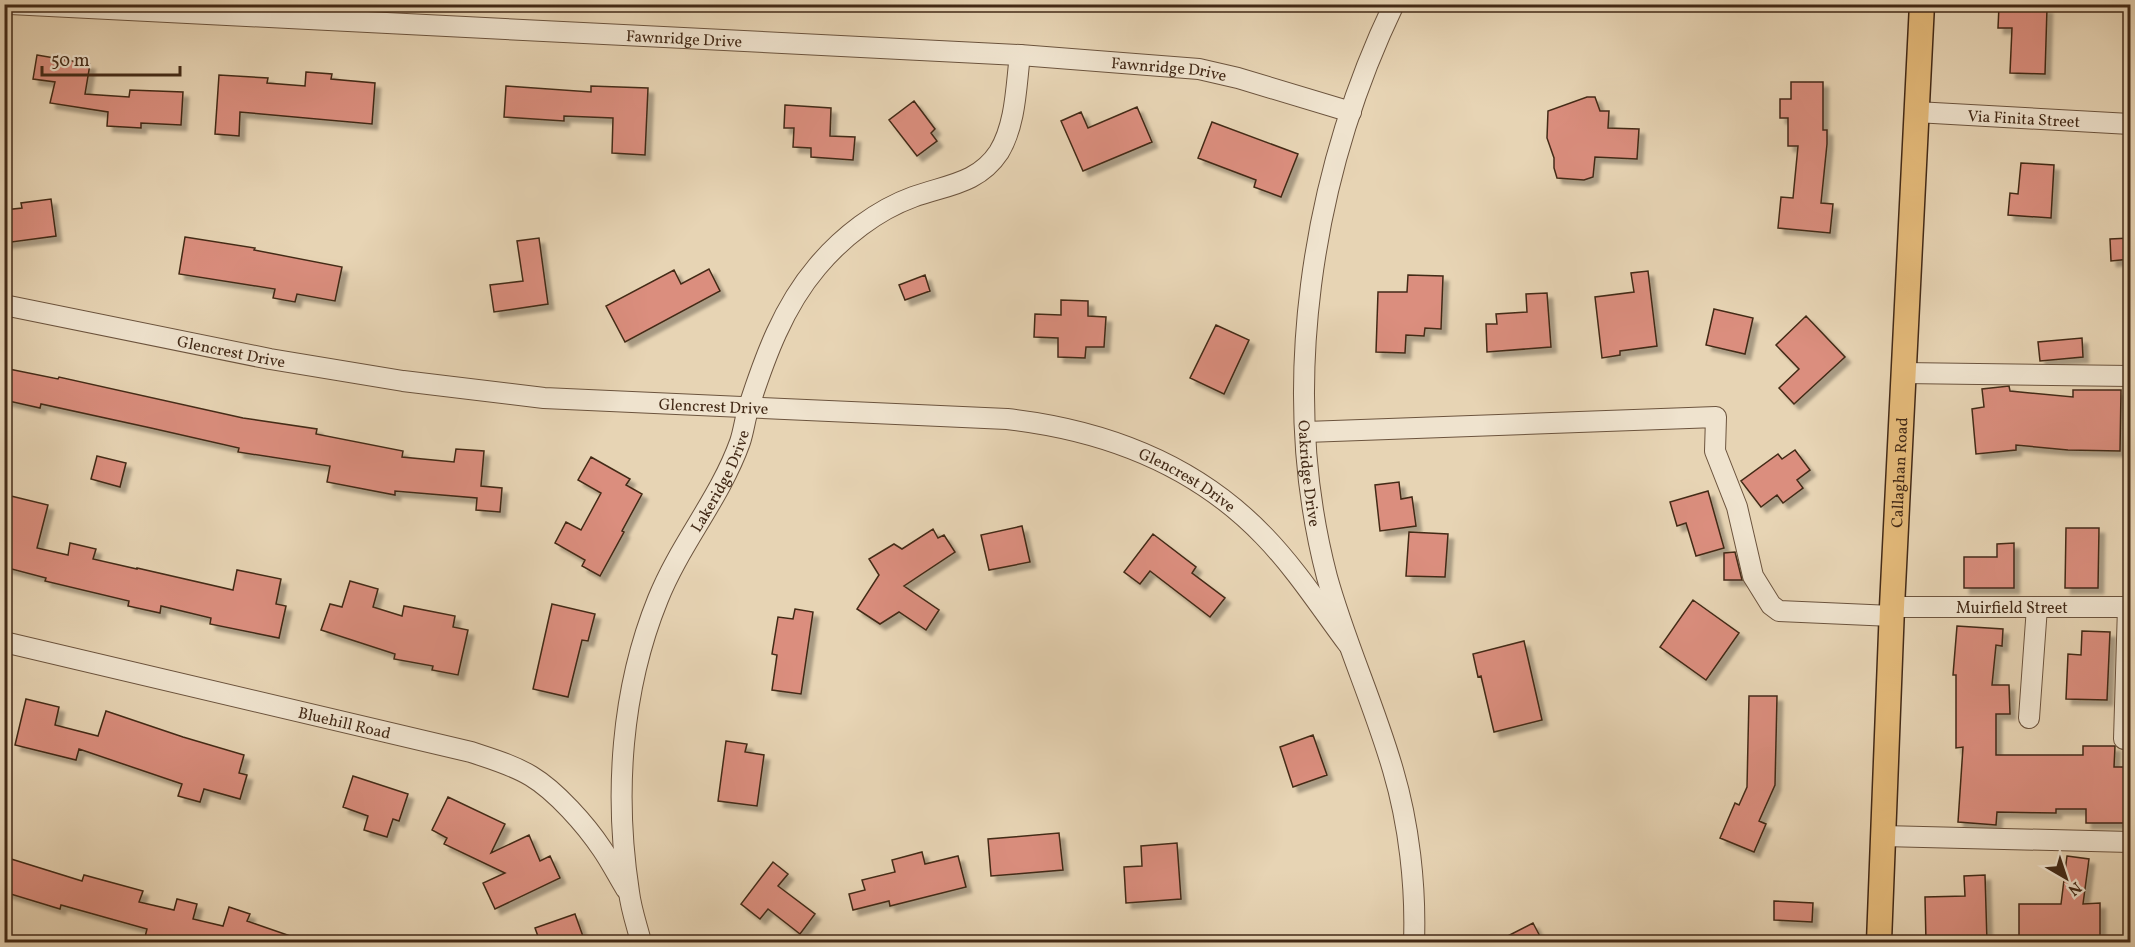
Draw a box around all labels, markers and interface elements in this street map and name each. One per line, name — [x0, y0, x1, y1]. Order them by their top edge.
street label: Fawnridge Drive — [625, 26, 743, 54]
scale bar — [42, 39, 180, 77]
text: 50 m — [51, 49, 90, 74]
street label: Fawnridge Drive — [1110, 53, 1229, 88]
street label: Via Finita Street — [1967, 106, 2081, 134]
street label: Glencrest Drive — [175, 331, 287, 374]
street label: Glencrest Drive — [658, 394, 769, 421]
street label: Callaghan Road — [1887, 417, 1914, 528]
street label: Oakridge Drive — [1292, 420, 1325, 529]
street label: Lakeridge Drive — [686, 428, 756, 537]
street label: Glencrest Drive — [1135, 444, 1240, 518]
street label: Muirfield Street — [1956, 598, 2068, 620]
street label: Bluehill Road — [296, 703, 393, 746]
north arrow — [2036, 848, 2096, 908]
text: N — [2062, 876, 2086, 901]

